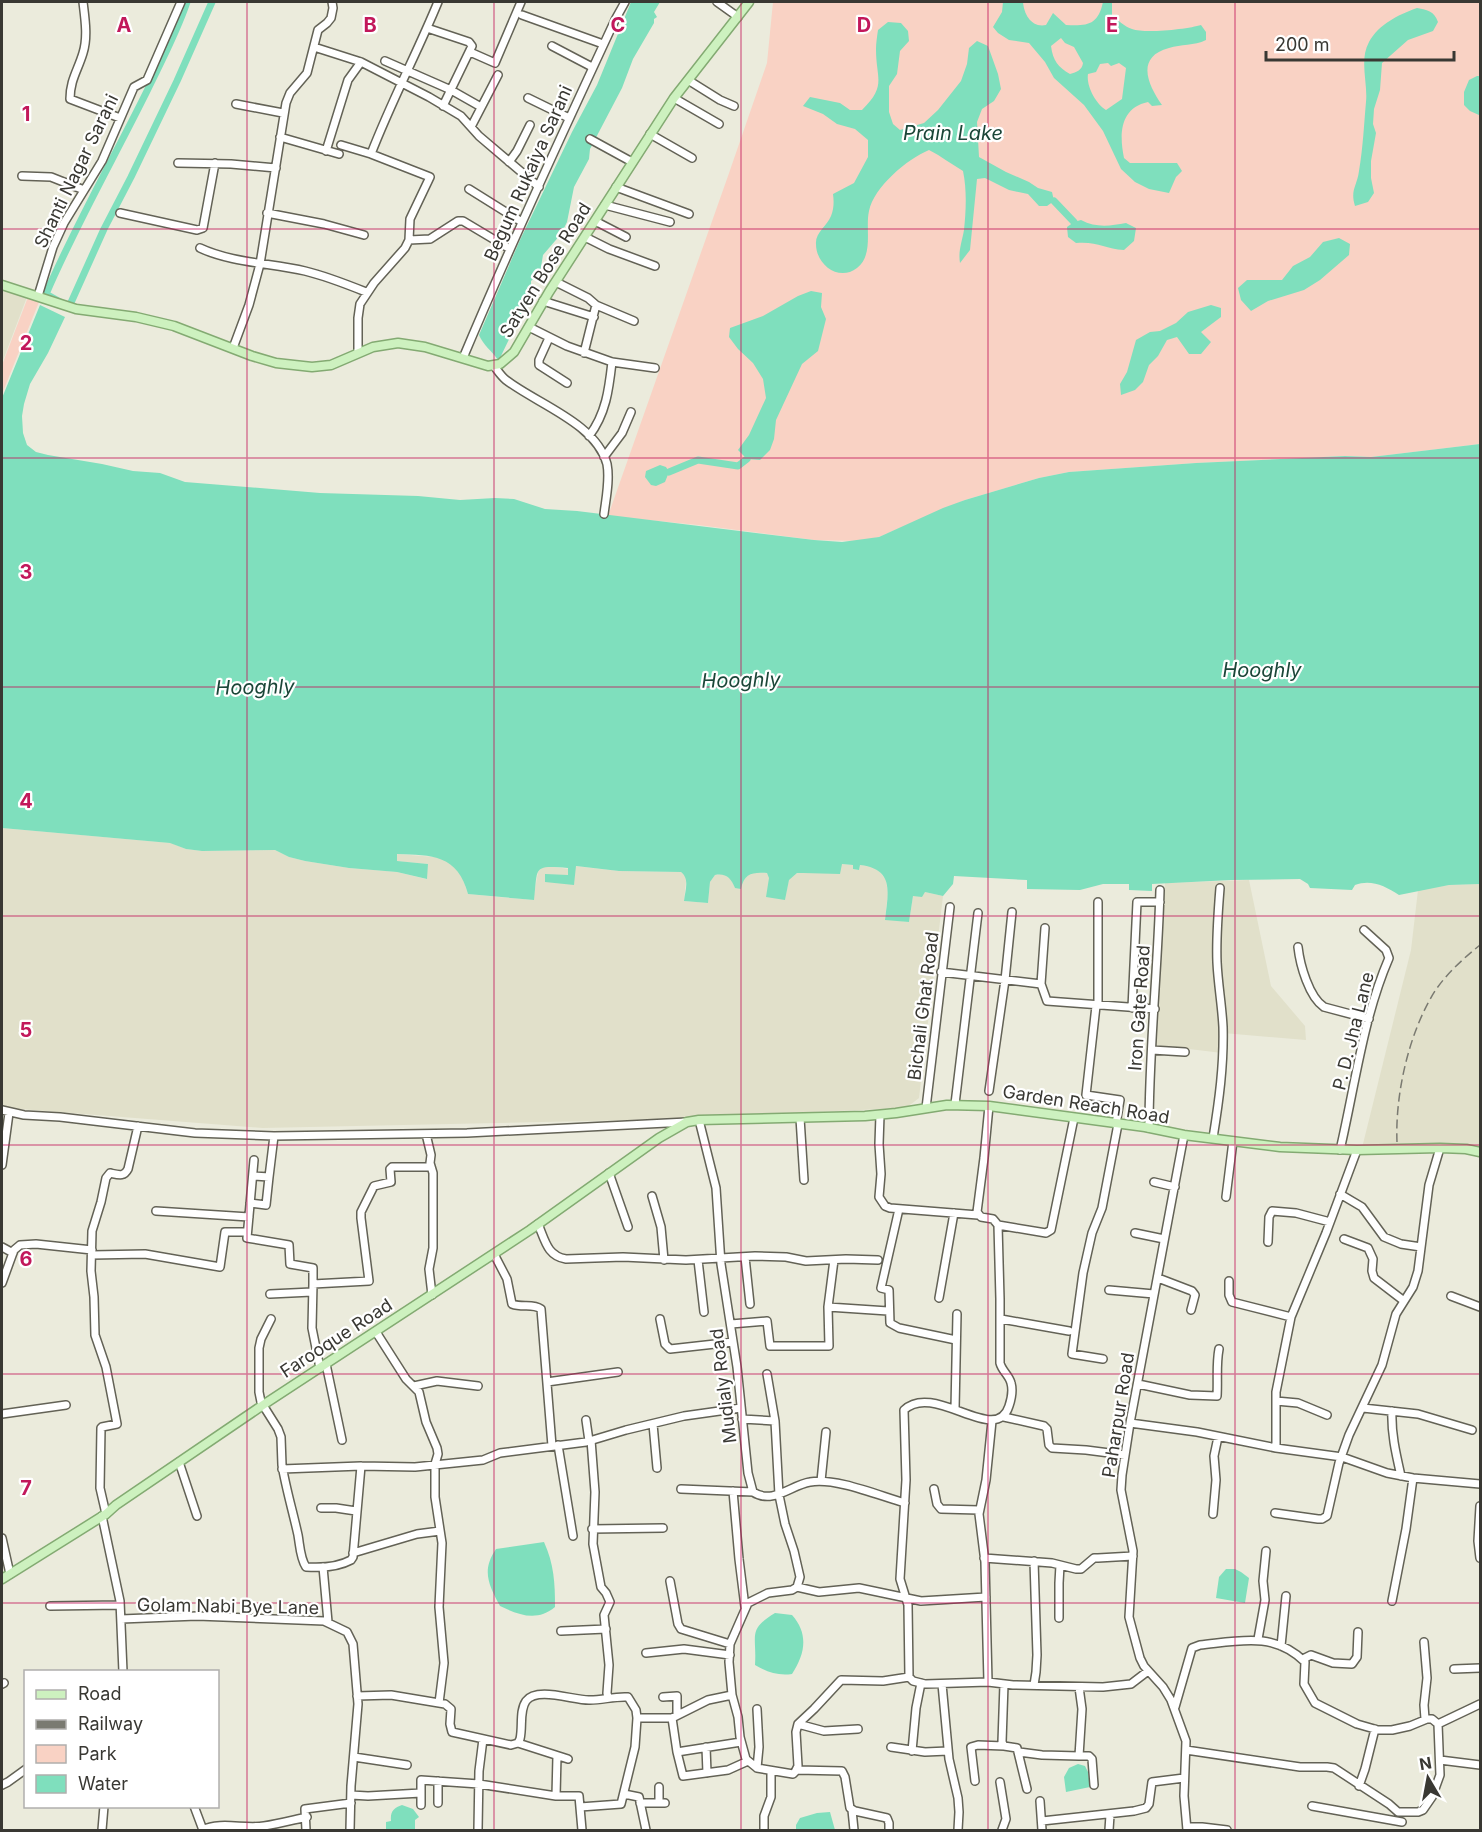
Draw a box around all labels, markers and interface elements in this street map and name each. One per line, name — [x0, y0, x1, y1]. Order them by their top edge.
text: A — [117, 13, 132, 37]
text: B — [363, 13, 377, 37]
text: C — [611, 13, 625, 37]
text: D — [857, 13, 871, 37]
text: E — [1106, 13, 1118, 37]
scale bar — [1266, 24, 1454, 62]
text: 200 m — [1275, 34, 1330, 55]
street label: Begum Rukaiya Sarani — [480, 82, 576, 264]
street label: Shanti Nagar Sarani — [30, 91, 122, 251]
text: 1 — [22, 102, 30, 126]
water label: Prain Lake — [903, 121, 1003, 145]
street label: Satyen Bose Road — [495, 199, 595, 341]
text: 2 — [20, 331, 32, 355]
text: 3 — [20, 560, 32, 584]
water label: Hooghly — [1222, 658, 1302, 682]
water label: Hooghly — [701, 667, 782, 693]
water label: Hooghly — [215, 674, 296, 700]
text: 4 — [19, 789, 33, 813]
street label: Bichali Ghat Road — [903, 931, 943, 1081]
street label: Iron Gate Road — [1124, 944, 1154, 1072]
street label: P. D. Jha Lane — [1328, 970, 1378, 1092]
text: 5 — [20, 1018, 32, 1042]
street label: Garden Reach Road — [1001, 1080, 1171, 1128]
text: 6 — [20, 1247, 33, 1271]
street label: Farooque Road — [276, 1294, 396, 1382]
street label: Mudialy Road — [706, 1327, 740, 1445]
street label: Paharpur Road — [1098, 1351, 1138, 1479]
text: 7 — [20, 1476, 32, 1500]
street label: Golam Nabi Bye Lane — [137, 1594, 319, 1618]
legend — [24, 1670, 219, 1808]
text: Road — [78, 1683, 121, 1704]
text: Railway — [78, 1713, 143, 1734]
text: Park — [78, 1743, 117, 1764]
north arrow — [1398, 1748, 1458, 1808]
text: N — [1418, 1752, 1433, 1774]
text: Water — [78, 1773, 128, 1794]

